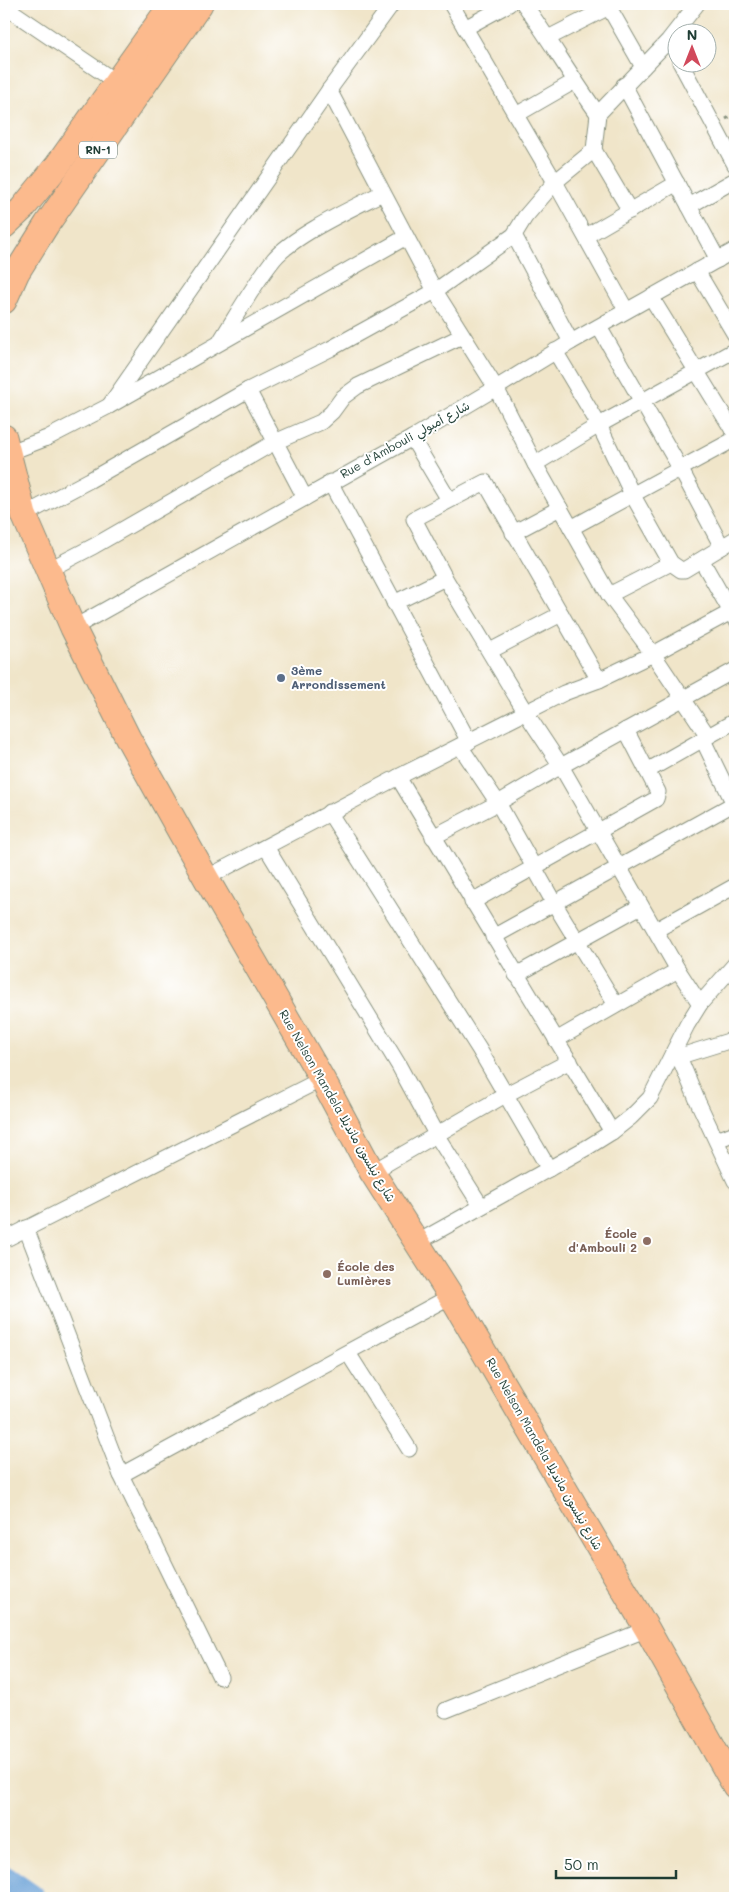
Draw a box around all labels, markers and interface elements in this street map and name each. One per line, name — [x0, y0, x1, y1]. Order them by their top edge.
north arrow — [666, 22, 716, 72]
text: N — [687, 25, 697, 44]
road number: RN-1 — [79, 142, 117, 158]
street label: Rue d'Ambouli شارع أمبولي — [337, 397, 474, 485]
place label: 3ème Arrondissement — [291, 662, 386, 692]
marker: 3ème Arrondissement — [275, 672, 287, 684]
street label: Rue Nelson Mandela شارع نيلسون مانديلا — [274, 1006, 400, 1206]
place label: École d'Ambouli 2 — [568, 1225, 637, 1255]
marker: École d'Ambouli 2 — [641, 1235, 653, 1247]
place label: École des Lumières — [337, 1258, 395, 1288]
marker: École des Lumières — [321, 1268, 333, 1280]
street label: Rue Nelson Mandela شارع نيلسون مانديلا — [481, 1354, 607, 1554]
scale bar — [556, 1847, 676, 1879]
text: 50 m — [564, 1854, 599, 1874]

